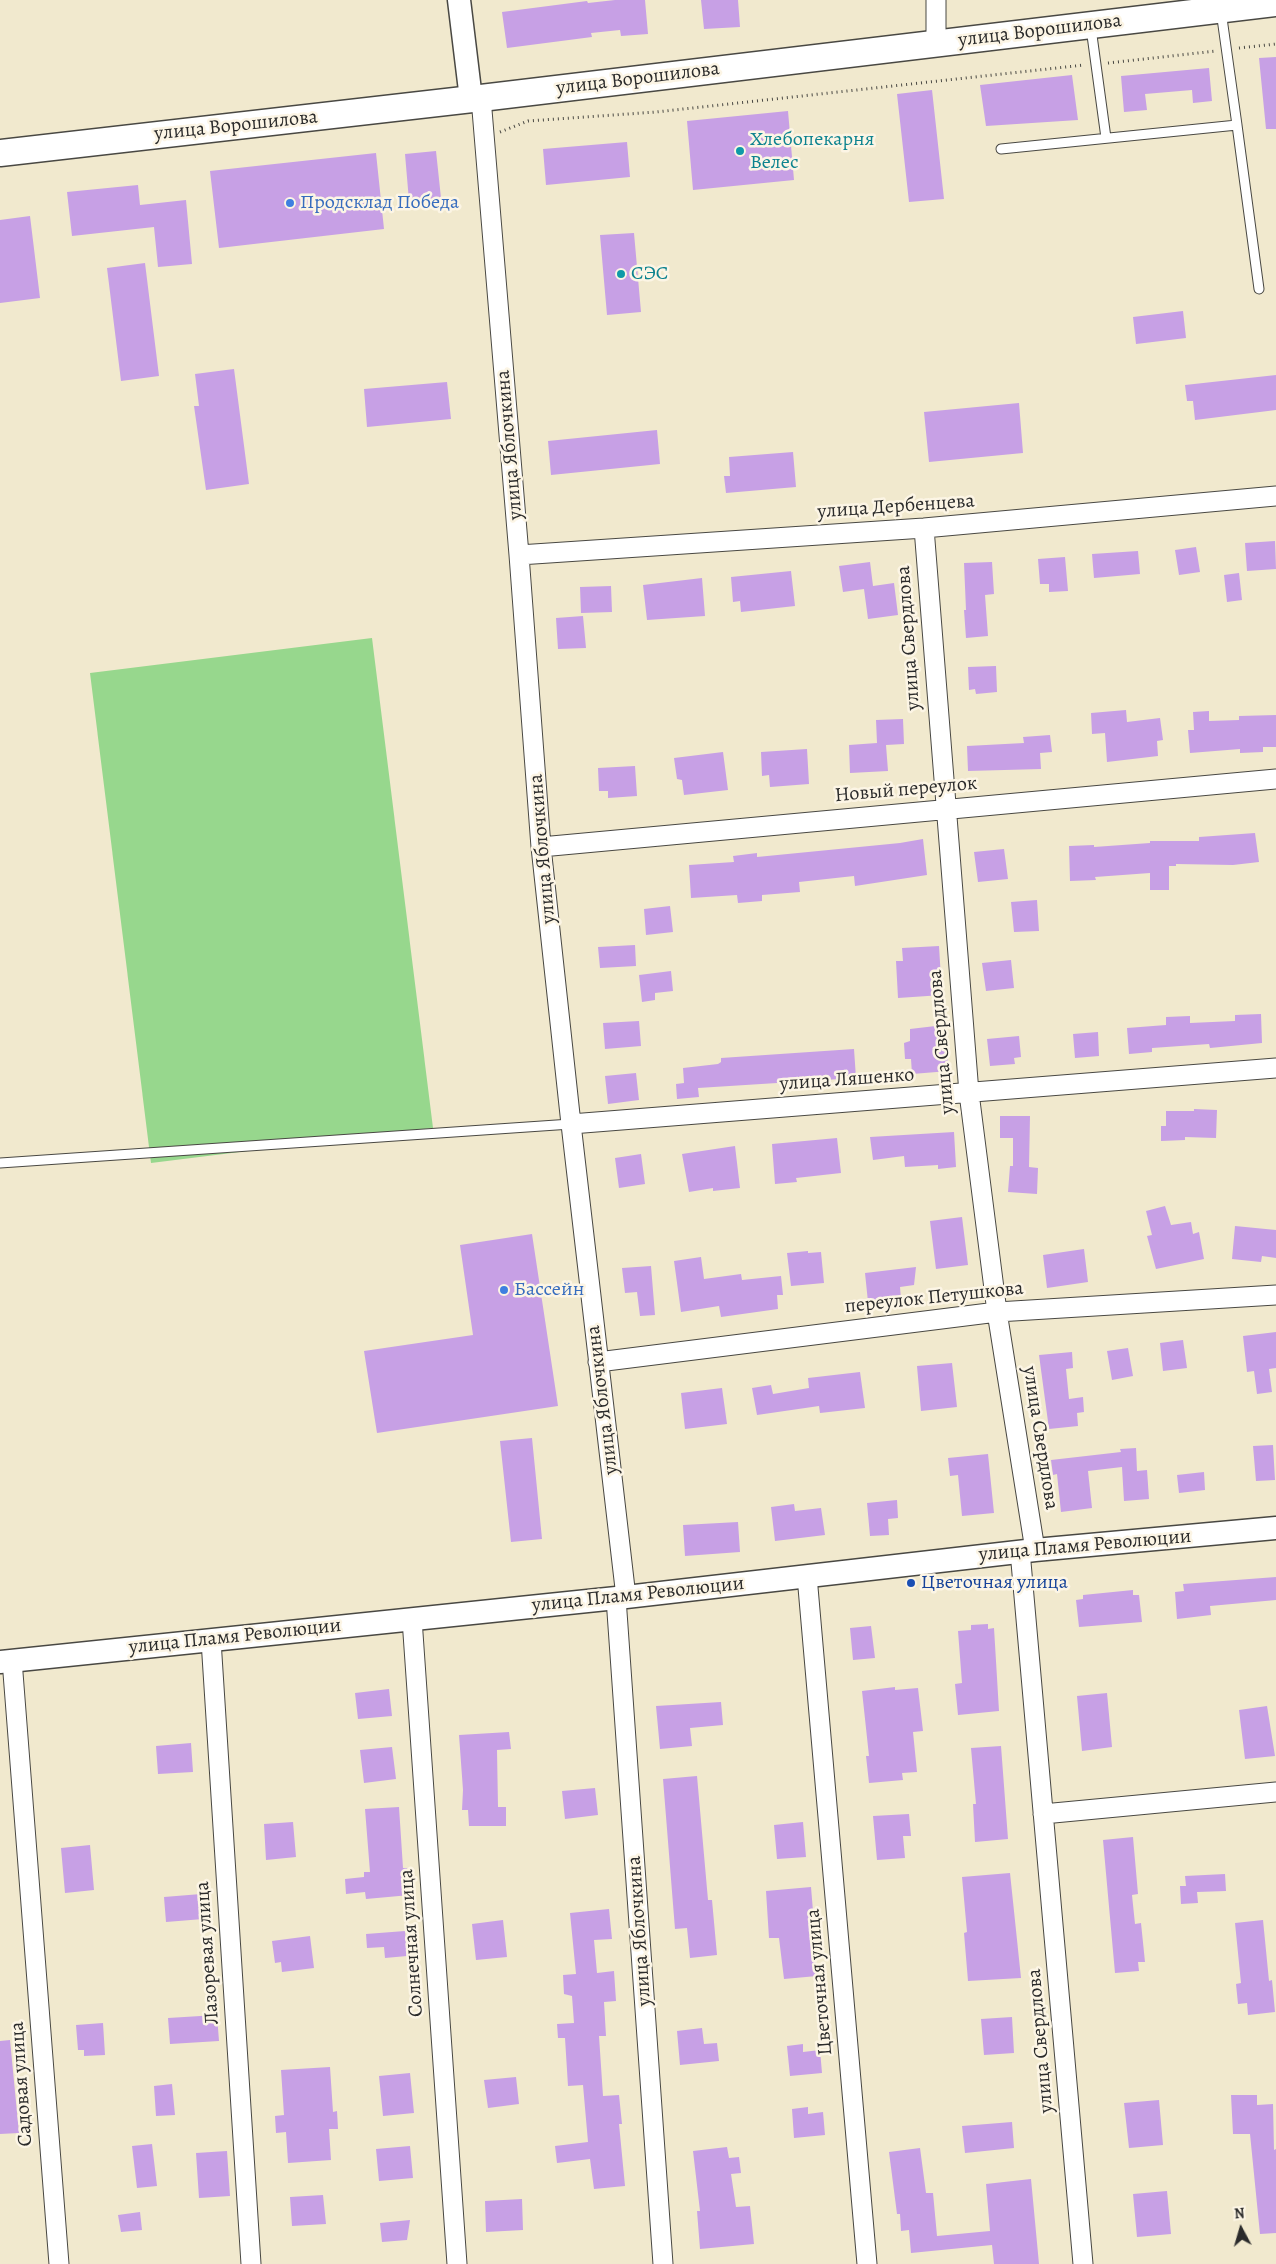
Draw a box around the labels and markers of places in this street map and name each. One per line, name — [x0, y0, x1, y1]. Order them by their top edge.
place label: Хлебопекарня Велес — [750, 128, 874, 175]
marker: Хлебопекарня Велес — [734, 145, 746, 157]
place label: Продсклад Победа — [300, 191, 459, 215]
marker: Продсклад Победа — [284, 197, 296, 209]
place label: СЭС — [631, 262, 668, 286]
marker: СЭС — [615, 268, 627, 280]
place label: Бассейн — [514, 1278, 584, 1302]
marker: Бассейн — [498, 1284, 510, 1296]
place label: Цветочная улица — [921, 1571, 1068, 1595]
marker: Цветочная улица — [905, 1577, 917, 1589]

